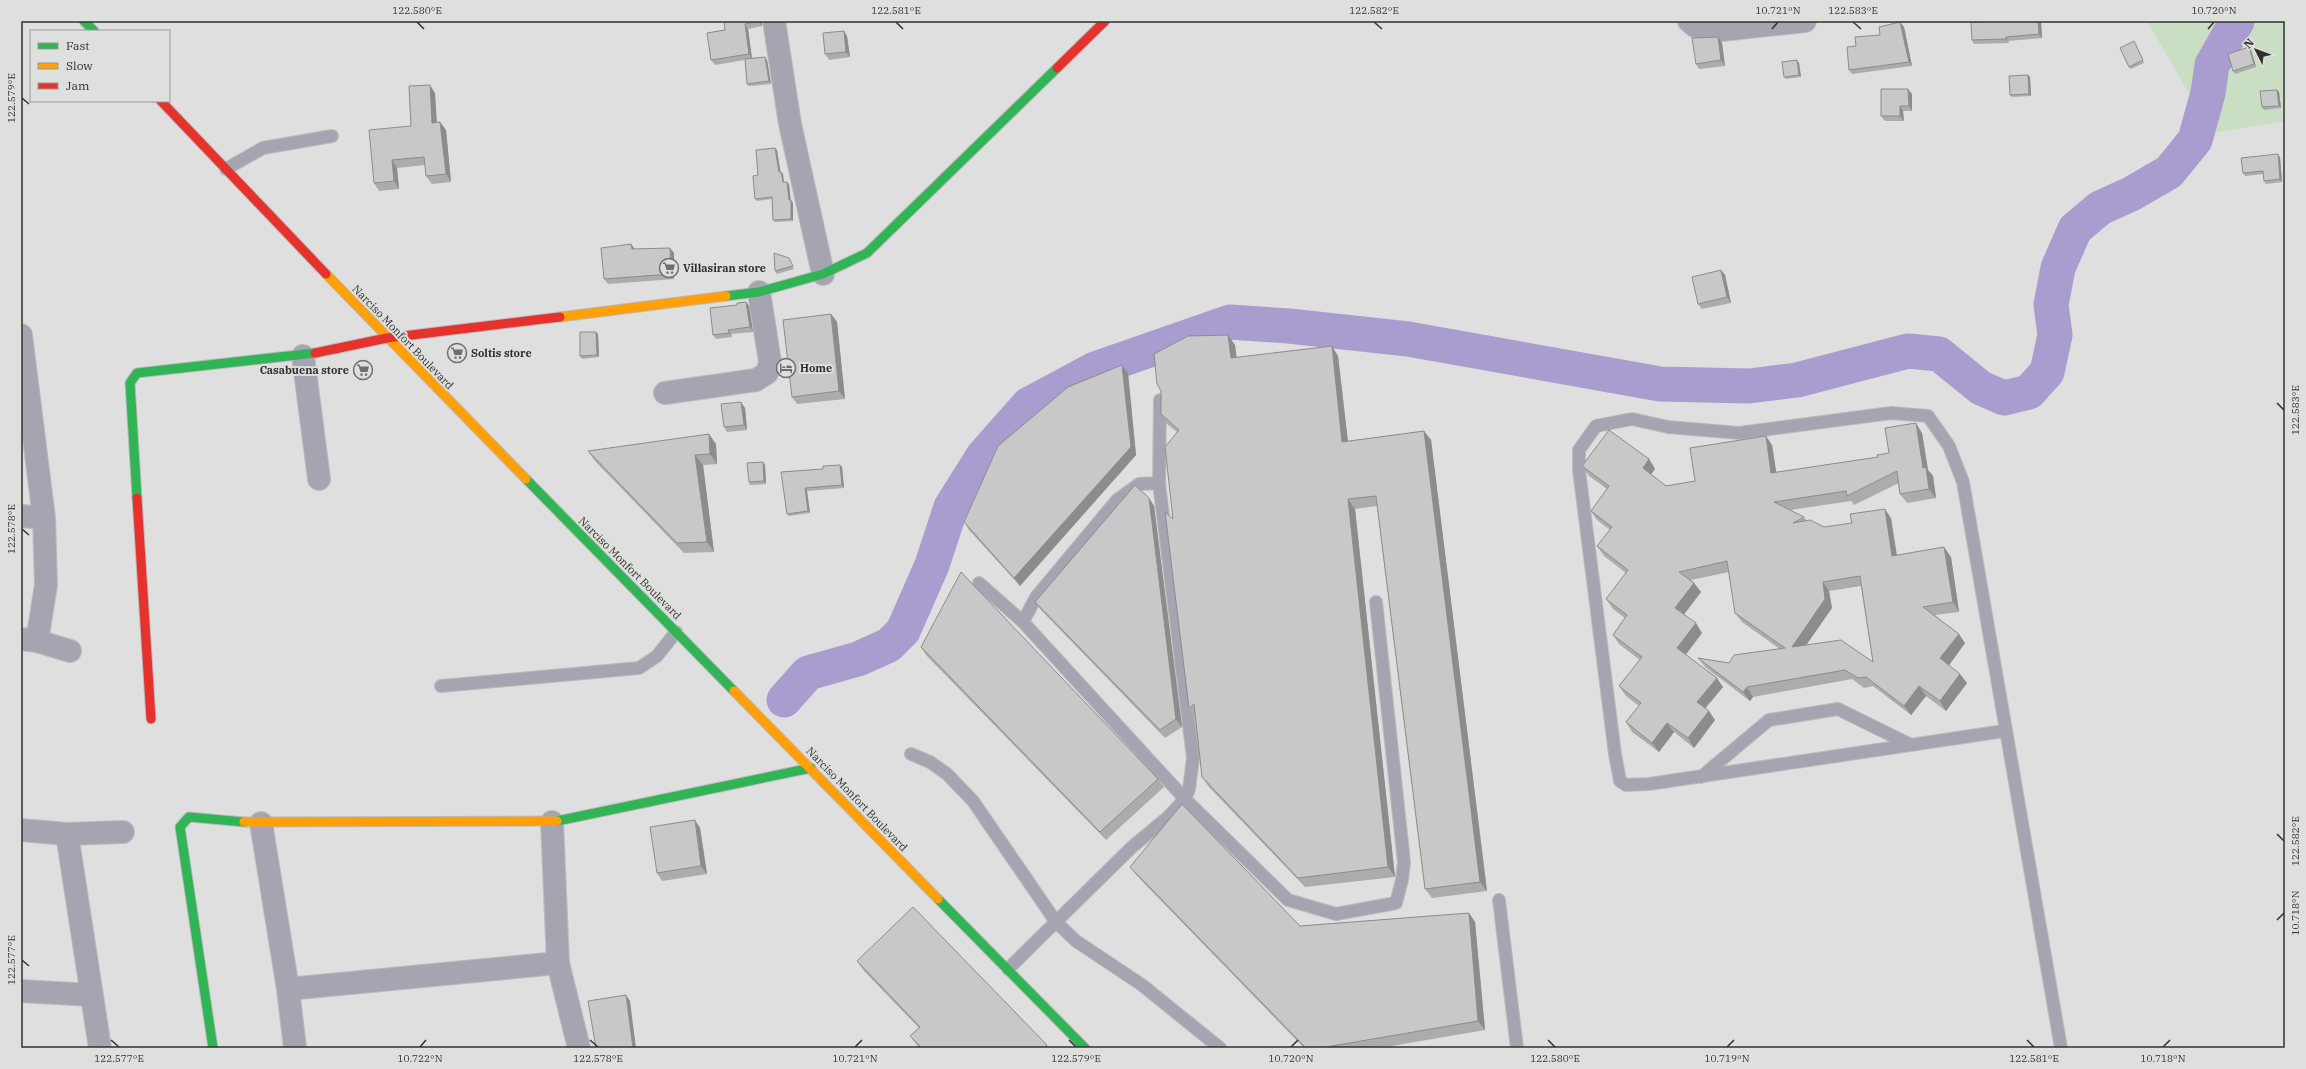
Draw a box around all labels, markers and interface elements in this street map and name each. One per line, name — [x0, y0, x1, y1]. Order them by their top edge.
text: 122.580°E — [392, 4, 442, 17]
text: 122.581°E — [871, 4, 921, 17]
text: 122.582°E — [1349, 4, 1399, 17]
text: 10.721°N — [1755, 4, 1801, 17]
text: 122.583°E — [1828, 4, 1878, 17]
text: 10.720°N — [2191, 4, 2237, 17]
legend — [30, 30, 170, 102]
north arrow — [2236, 30, 2276, 70]
text: N — [2240, 35, 2257, 51]
text: Fast — [66, 38, 90, 53]
text: Slow — [66, 58, 93, 73]
text: 122.579°E — [5, 73, 18, 123]
text: Jam — [66, 78, 90, 93]
supermarket icon: Villasiran store — [658, 257, 680, 279]
place label: Villasiran store — [683, 261, 766, 275]
street label: Narciso Monfort Boulevard — [349, 282, 457, 392]
supermarket icon: Soltis store — [446, 342, 468, 364]
place label: Soltis store — [471, 346, 532, 360]
hotel icon: Home — [775, 357, 797, 379]
supermarket icon: Casabuena store — [352, 359, 374, 381]
place label: Home — [800, 361, 832, 375]
place label: Casabuena store — [260, 363, 349, 377]
text: 122.583°E — [2289, 385, 2302, 435]
text: 122.578°E — [5, 504, 18, 554]
street label: Narciso Monfort Boulevard — [576, 514, 685, 623]
street label: Narciso Monfort Boulevard — [803, 744, 911, 854]
text: 122.582°E — [2289, 816, 2302, 866]
text: 10.718°N — [2289, 890, 2302, 936]
text: 122.577°E — [5, 935, 18, 985]
text: 122.577°E — [94, 1052, 144, 1065]
text: 10.722°N — [397, 1052, 443, 1065]
text: 122.578°E — [573, 1052, 623, 1065]
text: 10.721°N — [832, 1052, 878, 1065]
text: 122.579°E — [1051, 1052, 1101, 1065]
text: 10.720°N — [1268, 1052, 1314, 1065]
text: 122.580°E — [1530, 1052, 1580, 1065]
text: 10.719°N — [1704, 1052, 1750, 1065]
text: 122.581°E — [2009, 1052, 2059, 1065]
text: 10.718°N — [2140, 1052, 2186, 1065]

